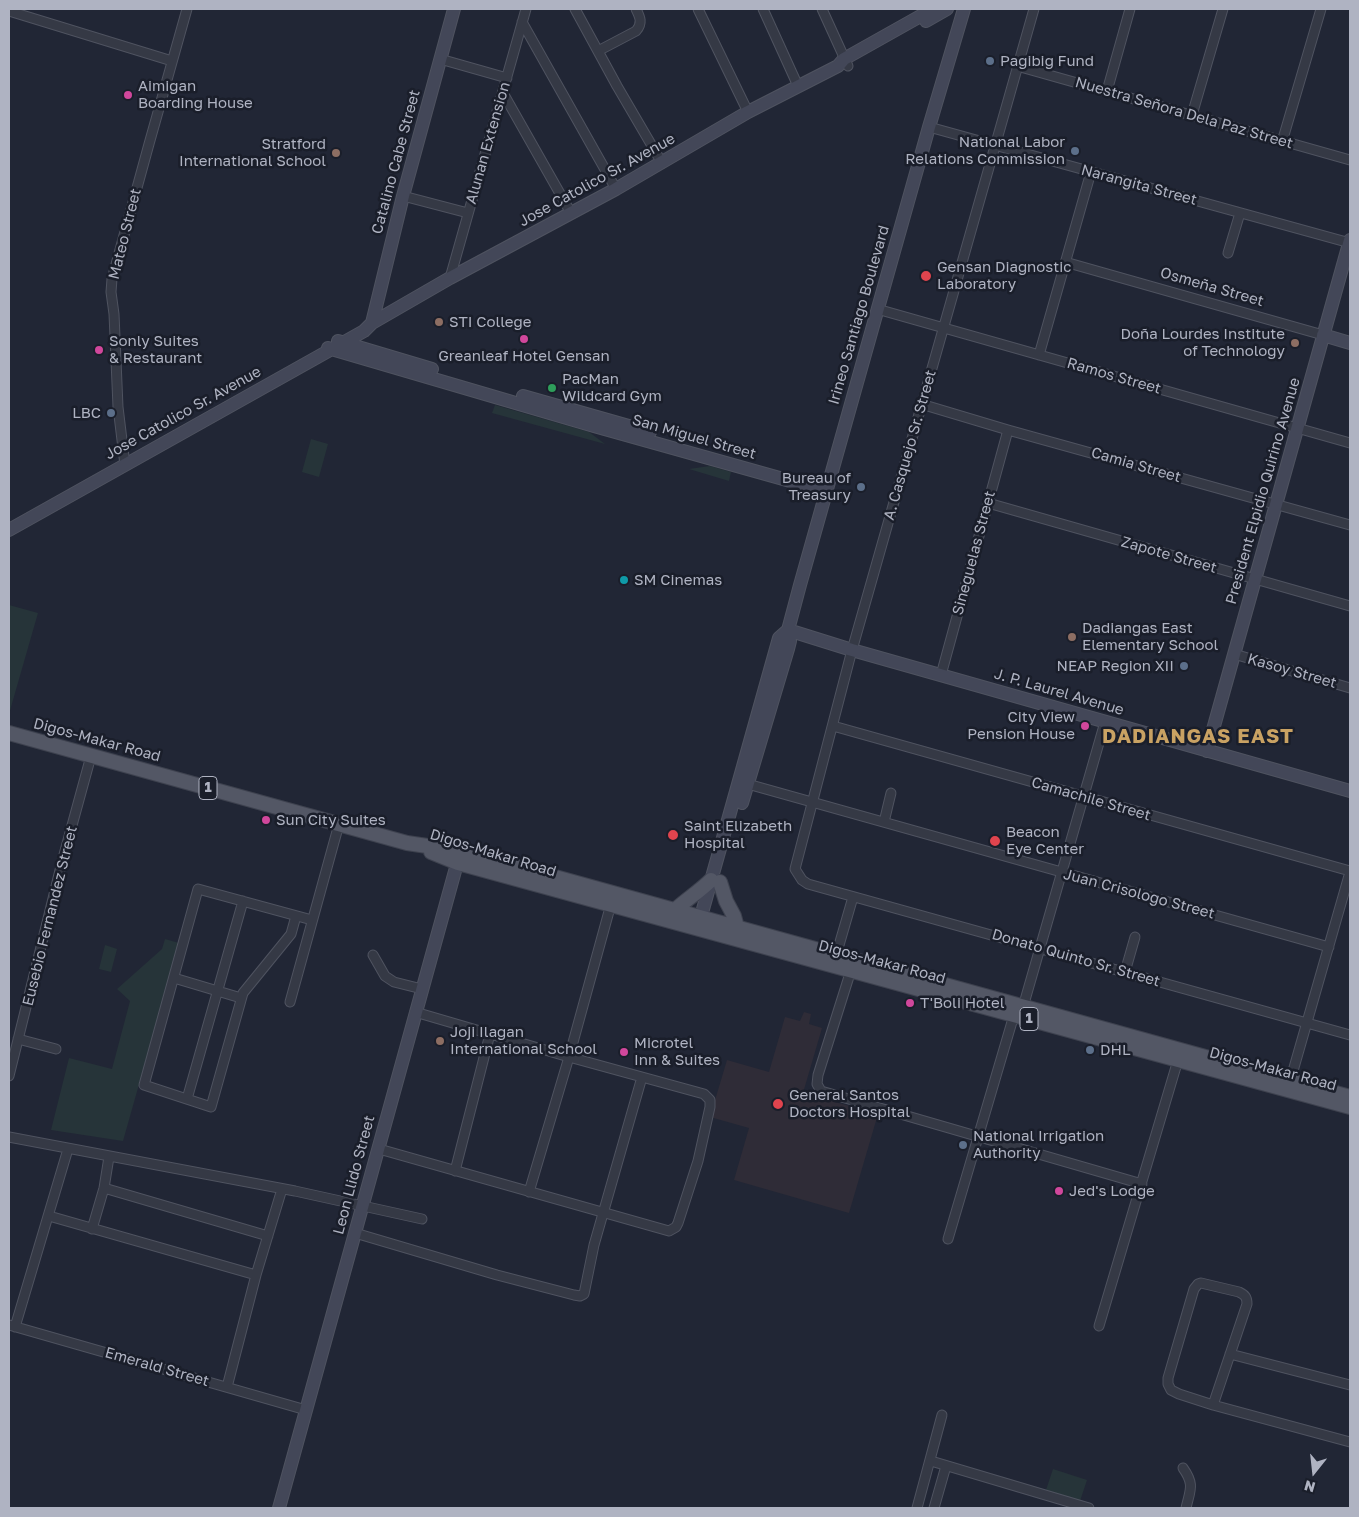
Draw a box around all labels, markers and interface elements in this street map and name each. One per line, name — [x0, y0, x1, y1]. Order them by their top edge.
place label: Pagibig Fund — [1000, 52, 1094, 70]
marker: Pagibig Fund — [984, 55, 996, 67]
street label: Nuestra Señora Dela Paz Street — [1073, 73, 1295, 153]
place label: Aimigan Boarding House — [138, 77, 253, 112]
street label: Alunan Extension — [462, 80, 514, 206]
street label: Catalino Cabe Street — [368, 88, 424, 236]
marker: Aimigan Boarding House — [122, 89, 134, 101]
street label: Jose Catolico Sr. Avenue — [516, 130, 678, 230]
place label: National Labor Relations Commission — [905, 133, 1065, 168]
place label: Stratford International School — [179, 135, 326, 170]
marker: National Labor Relations Commission — [1069, 145, 1081, 157]
marker: Stratford International School — [330, 147, 342, 159]
street label: Narangita Street — [1079, 161, 1199, 209]
street label: Mateo Street — [105, 187, 145, 281]
street label: Irineo Santiago Boulevard — [825, 223, 893, 407]
place label: Gensan Diagnostic Laboratory — [937, 258, 1071, 293]
street label: Osmeña Street — [1158, 264, 1266, 310]
marker: Gensan Diagnostic Laboratory — [919, 269, 933, 283]
place label: STI College — [449, 313, 531, 331]
marker: STI College — [433, 316, 445, 328]
place label: Doña Lourdes Institute of Technology — [1121, 325, 1285, 360]
place label: Sonly Suites & Restaurant — [109, 332, 202, 367]
marker: Greanleaf Hotel Gensan — [518, 333, 530, 345]
marker: Doña Lourdes Institute of Technology — [1289, 337, 1301, 349]
marker: Sonly Suites & Restaurant — [93, 344, 105, 356]
place label: Greanleaf Hotel Gensan — [438, 347, 610, 365]
street label: Ramos Street — [1065, 354, 1163, 398]
street label: Jose Catolico Sr. Avenue — [102, 363, 264, 463]
street label: A. Casquejo Sr. Street — [880, 368, 940, 522]
place label: PacMan Wildcard Gym — [562, 370, 662, 405]
street label: President Elpidio Quirino Avenue — [1222, 376, 1304, 606]
marker: PacMan Wildcard Gym — [546, 382, 558, 394]
place label: LBC — [72, 404, 101, 422]
marker: LBC — [105, 407, 117, 419]
street label: San Miguel Street — [630, 411, 758, 463]
street label: Camia Street — [1089, 444, 1183, 486]
place label: Bureau of Treasury — [782, 469, 851, 504]
marker: Bureau of Treasury — [855, 481, 867, 493]
street label: Sineguelas Street — [949, 489, 999, 617]
street label: Zapote Street — [1119, 533, 1219, 577]
place label: SM Cinemas — [634, 571, 722, 589]
marker: SM Cinemas — [618, 574, 630, 586]
place label: Dadiangas East Elementary School — [1082, 619, 1218, 654]
marker: Dadiangas East Elementary School — [1066, 631, 1078, 643]
street label: Kasoy Street — [1245, 650, 1339, 692]
place label: NEAP Region XII — [1057, 657, 1174, 675]
marker: NEAP Region XII — [1178, 660, 1190, 672]
street label: J. P. Laurel Avenue — [992, 665, 1126, 719]
place label: City View Pension House — [967, 708, 1075, 743]
street label: Digos-Makar Road — [31, 714, 163, 766]
marker: City View Pension House — [1079, 720, 1091, 732]
district label: DADIANGAS EAST — [1100, 725, 1296, 749]
street label: Camachile Street — [1029, 773, 1153, 825]
road number: 1 — [199, 776, 217, 800]
place label: Sun City Suites — [276, 811, 386, 829]
marker: Sun City Suites — [260, 814, 272, 826]
place label: Saint Elizabeth Hospital — [684, 817, 792, 852]
place label: Beacon Eye Center — [1006, 823, 1084, 858]
street label: Eusebio Fernandez Street — [19, 824, 81, 1008]
street label: Digos-Makar Road — [428, 825, 558, 881]
marker: Saint Elizabeth Hospital — [666, 828, 680, 842]
marker: Beacon Eye Center — [988, 834, 1002, 848]
street label: Juan Crisologo Street — [1061, 865, 1217, 923]
street label: Donato Quinto Sr. Street — [990, 925, 1162, 991]
street label: Digos-Makar Road — [816, 936, 948, 988]
place label: T'Boli Hotel — [920, 994, 1005, 1012]
marker: T'Boli Hotel — [904, 997, 916, 1009]
road number: 1 — [1020, 1008, 1038, 1030]
place label: Joji Ilagan International School — [450, 1023, 597, 1058]
place label: Microtel Inn & Suites — [634, 1034, 720, 1069]
marker: Joji Ilagan International School — [434, 1035, 446, 1047]
place label: DHL — [1100, 1041, 1130, 1059]
street label: Digos-Makar Road — [1207, 1043, 1339, 1095]
marker: DHL — [1084, 1044, 1096, 1056]
marker: Microtel Inn & Suites — [618, 1046, 630, 1058]
place label: General Santos Doctors Hospital — [789, 1086, 910, 1121]
marker: General Santos Doctors Hospital — [771, 1097, 785, 1111]
street label: Leon Llido Street — [329, 1113, 379, 1237]
place label: National Irrigation Authority — [973, 1127, 1104, 1162]
marker: National Irrigation Authority — [957, 1139, 969, 1151]
place label: Jed's Lodge — [1069, 1182, 1155, 1200]
marker: Jed's Lodge — [1053, 1185, 1065, 1197]
street label: Emerald Street — [103, 1344, 211, 1390]
north arrow — [1289, 1447, 1339, 1497]
text: N — [1302, 1477, 1317, 1497]

